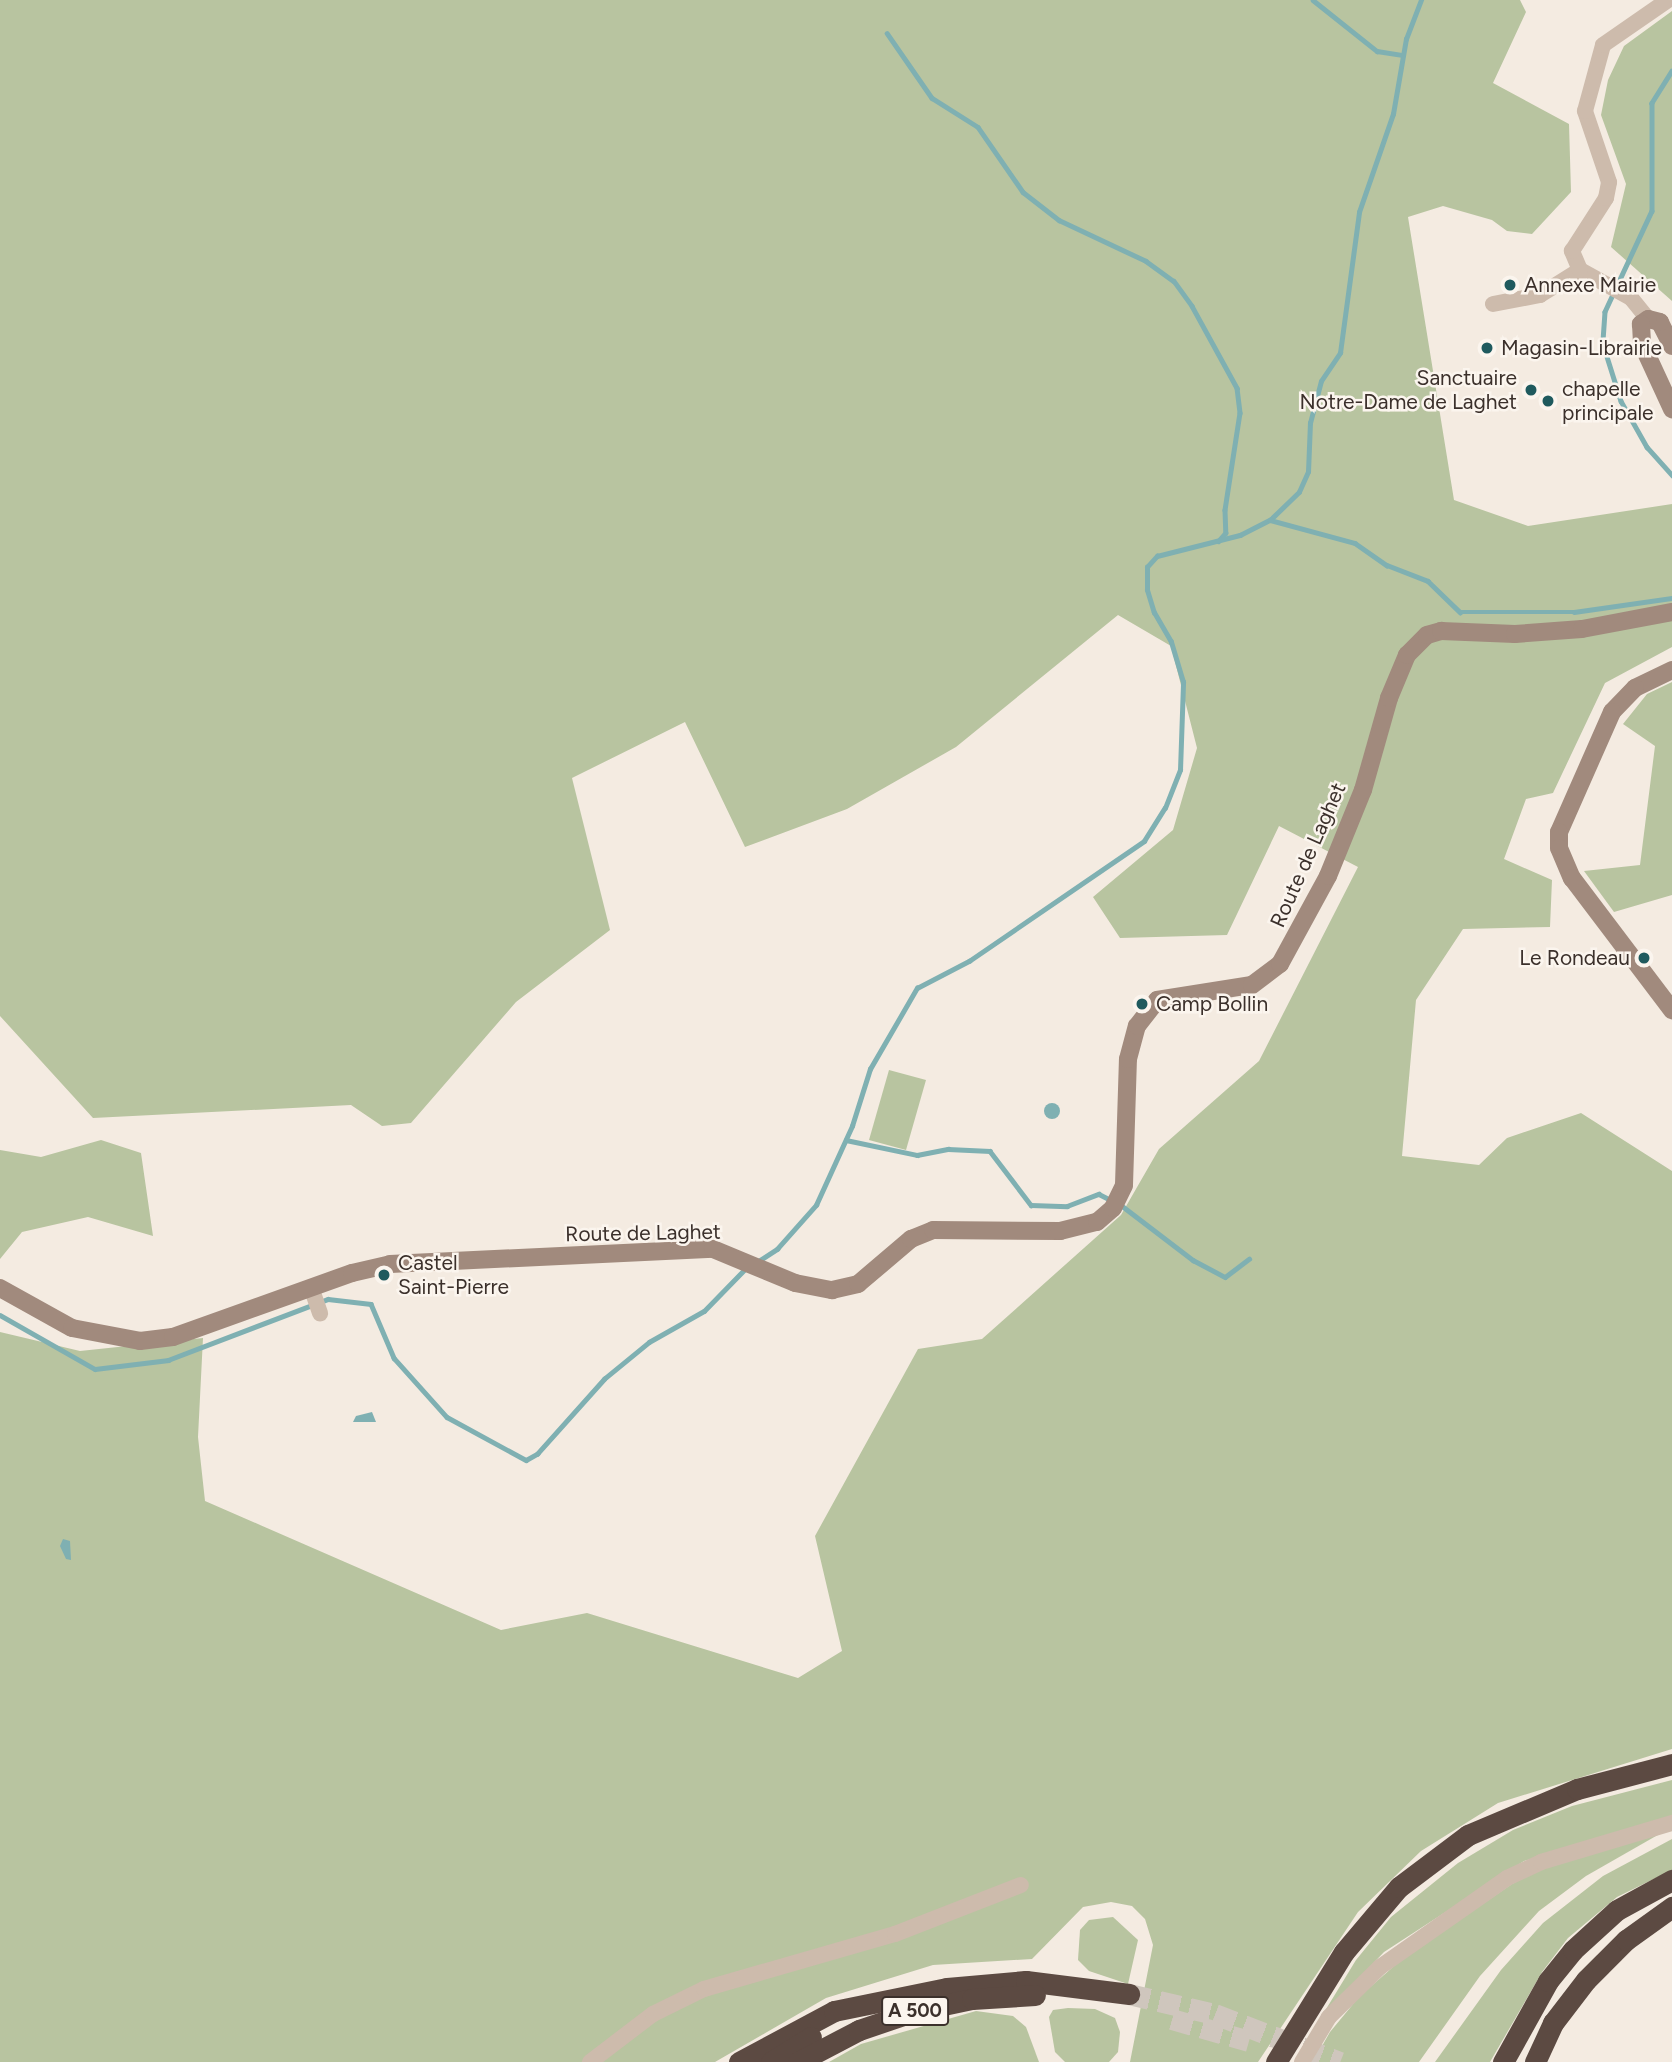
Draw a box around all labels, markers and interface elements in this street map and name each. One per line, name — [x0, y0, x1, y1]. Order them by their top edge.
place label: Annexe Mairie — [1524, 272, 1656, 298]
marker: Annexe Mairie — [1502, 277, 1518, 293]
place label: Magasin-Librairie — [1501, 335, 1662, 361]
marker: Magasin-Librairie — [1479, 340, 1495, 356]
place label: Sanctuaire Notre-Dame de Laghet — [1300, 365, 1517, 415]
place label: chapelle principale — [1562, 376, 1654, 426]
marker: Sanctuaire Notre-Dame de Laghet — [1523, 382, 1539, 398]
marker: chapelle principale — [1540, 393, 1556, 409]
street label: Route de Laghet — [1265, 779, 1351, 931]
place label: Le Rondeau — [1519, 945, 1630, 971]
marker: Le Rondeau — [1636, 950, 1652, 966]
place label: Camp Bollin — [1156, 991, 1268, 1017]
marker: Camp Bollin — [1134, 996, 1150, 1012]
street label: Route de Laghet — [565, 1219, 721, 1247]
place label: Castel Saint-Pierre — [398, 1250, 509, 1300]
marker: Castel Saint-Pierre — [376, 1267, 392, 1283]
road number: A 500 — [880, 1996, 950, 2026]

